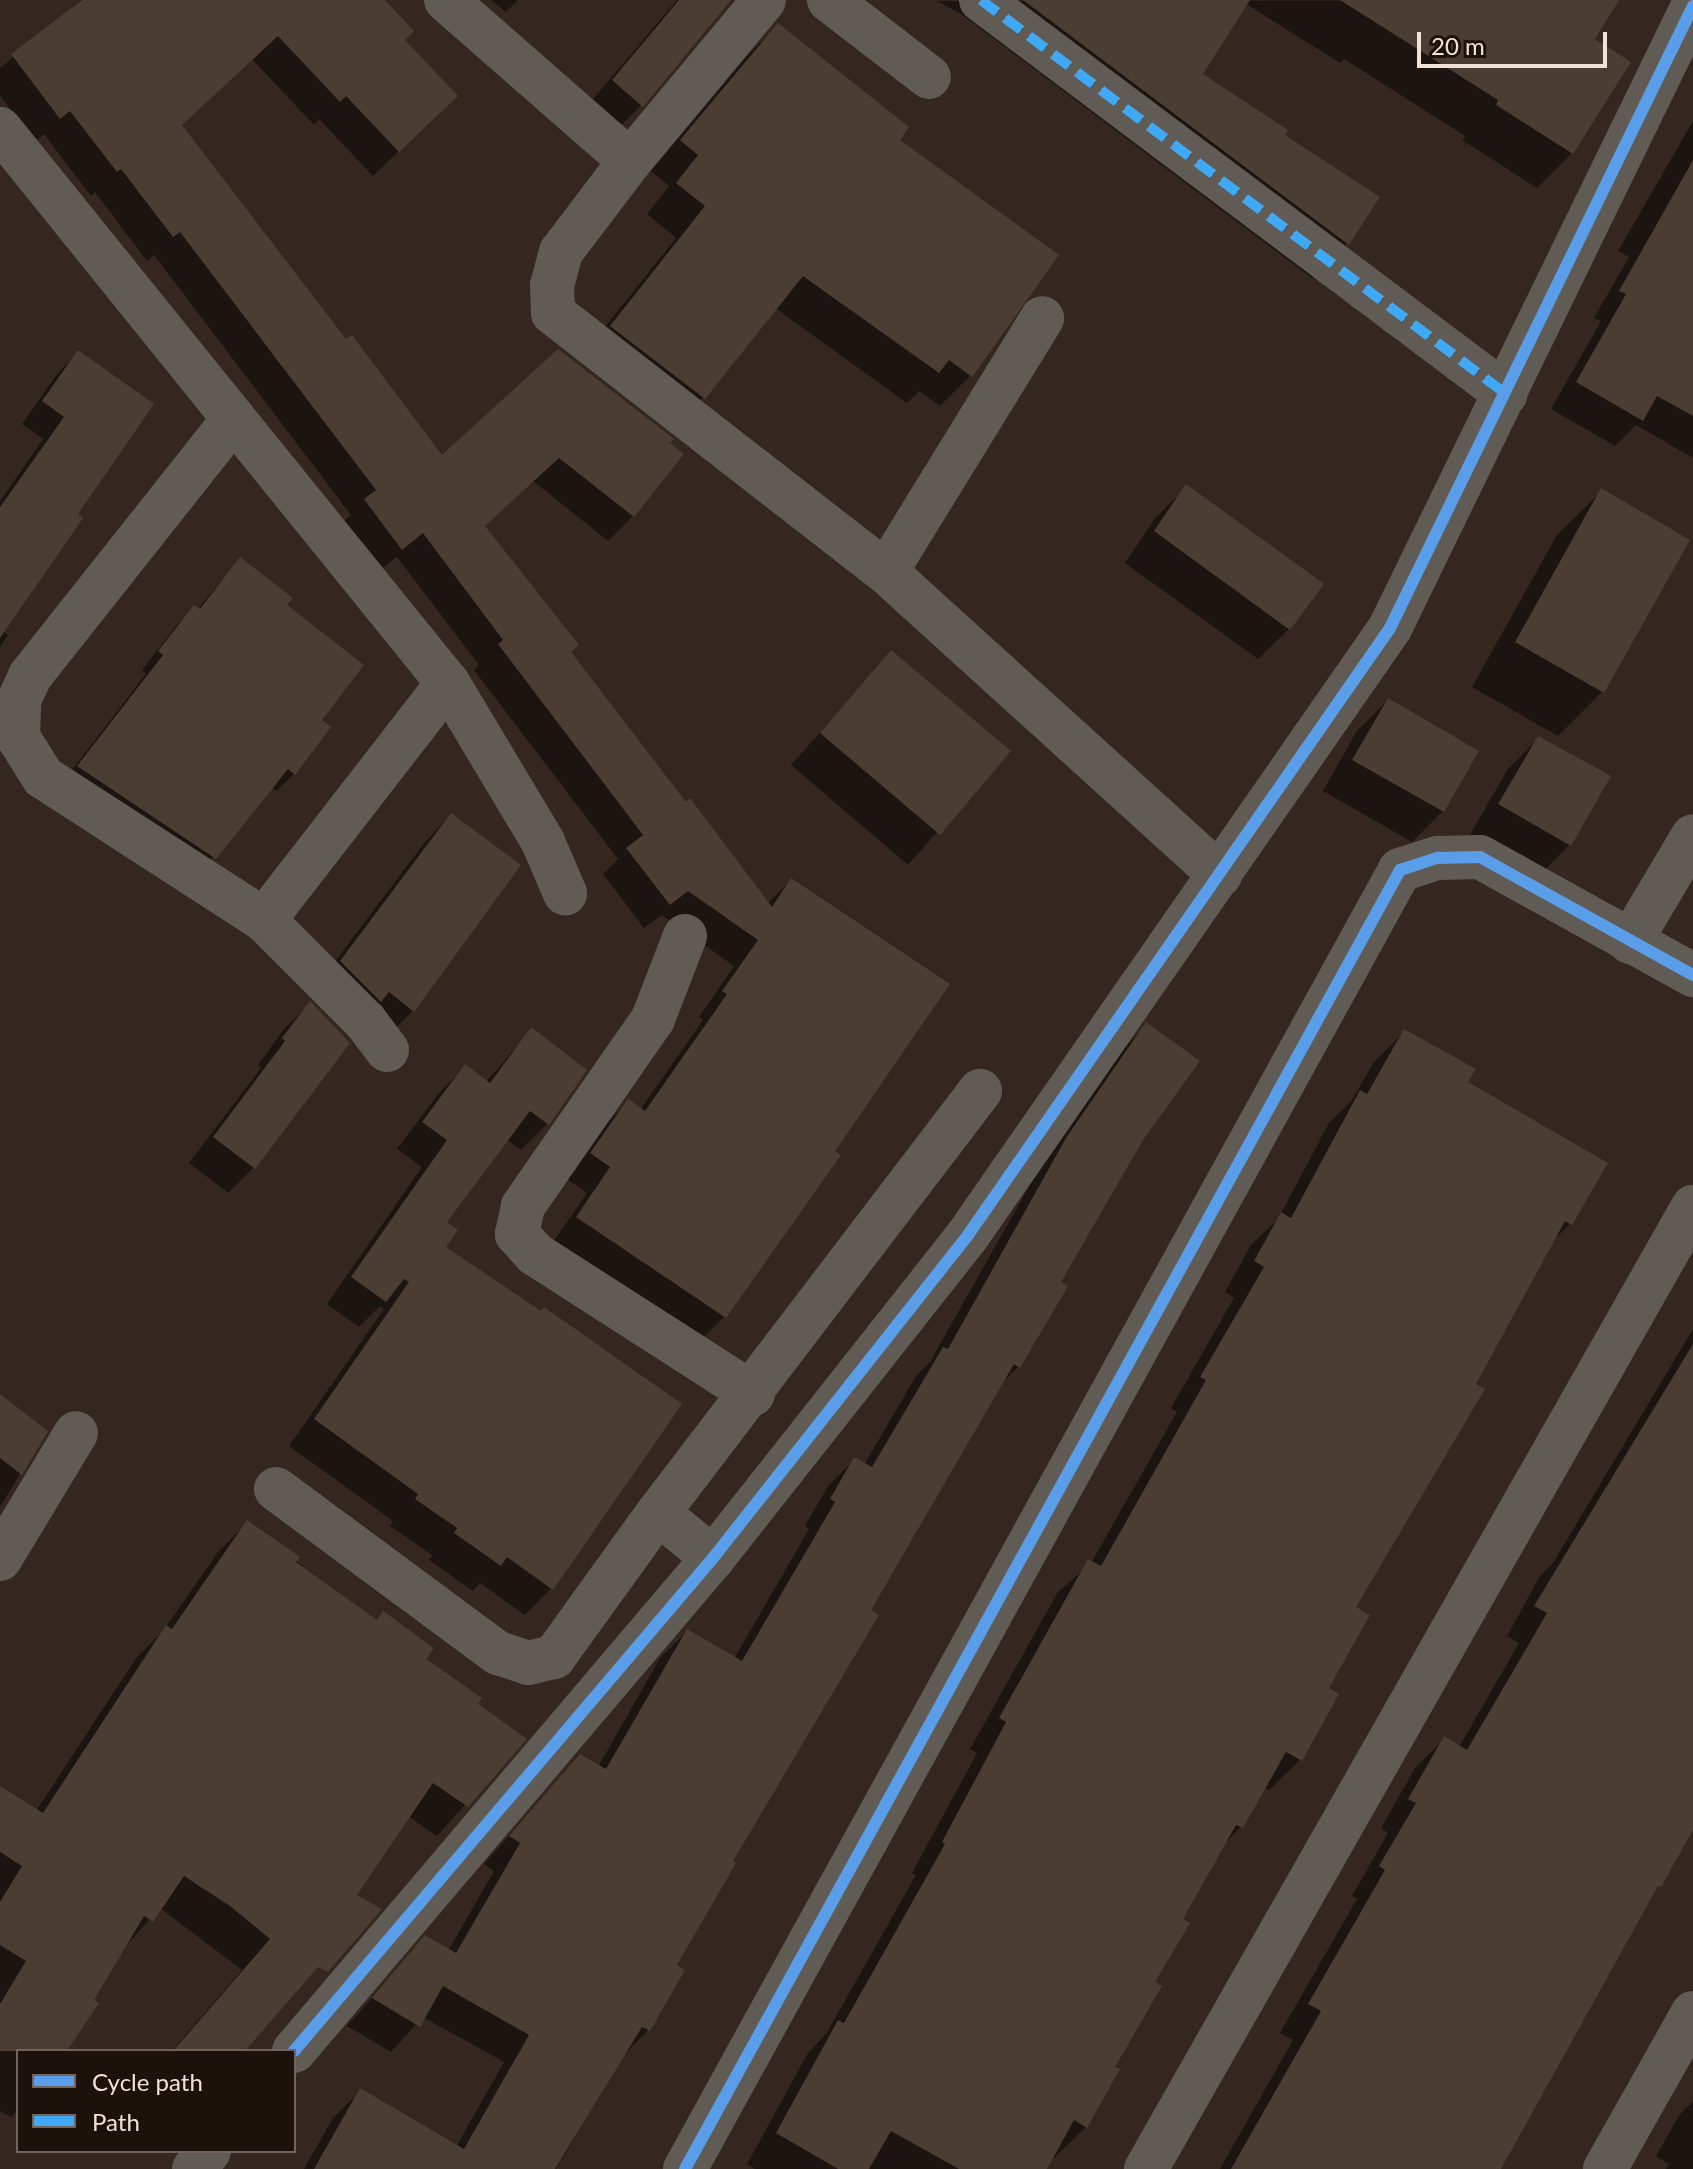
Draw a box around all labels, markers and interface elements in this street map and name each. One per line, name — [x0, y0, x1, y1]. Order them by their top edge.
scale bar — [1421, 16, 1611, 66]
text: 20 m — [1431, 31, 1485, 60]
legend — [16, 2049, 296, 2153]
text: Cycle path — [92, 2067, 203, 2096]
text: Path — [92, 2107, 140, 2136]

